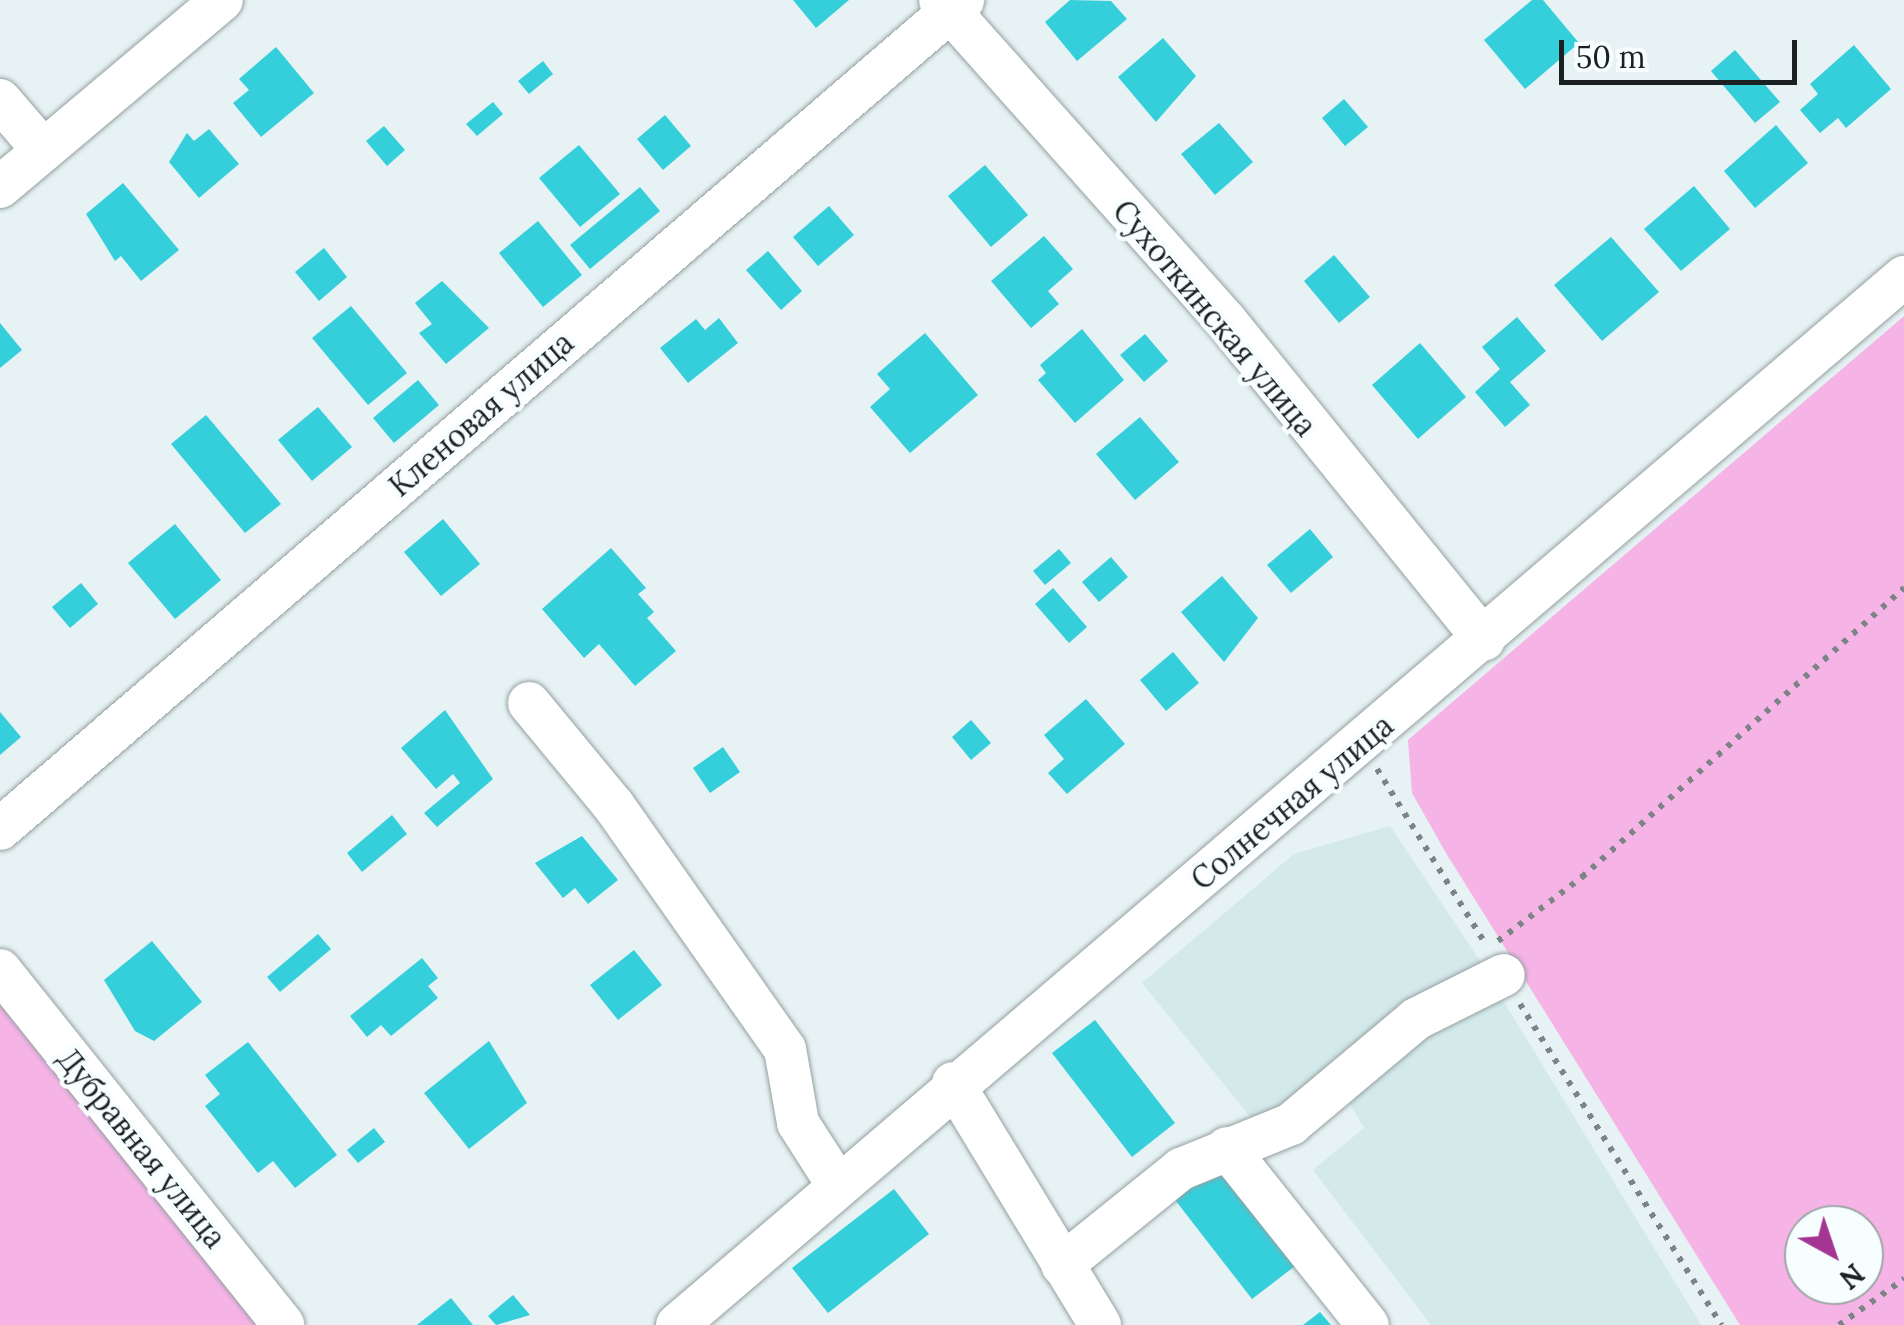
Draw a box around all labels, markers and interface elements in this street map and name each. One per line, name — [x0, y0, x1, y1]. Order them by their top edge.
scale bar — [1564, 20, 1802, 82]
text: 50 m — [1576, 38, 1646, 76]
street label: Сухоткинская улица — [1106, 193, 1324, 443]
street label: Кленовая улица — [382, 324, 580, 504]
street label: Солнечная улица — [1184, 707, 1400, 897]
street label: Дубравная улица — [50, 1041, 234, 1255]
north arrow — [1784, 1205, 1884, 1305]
text: N — [1832, 1256, 1872, 1297]

